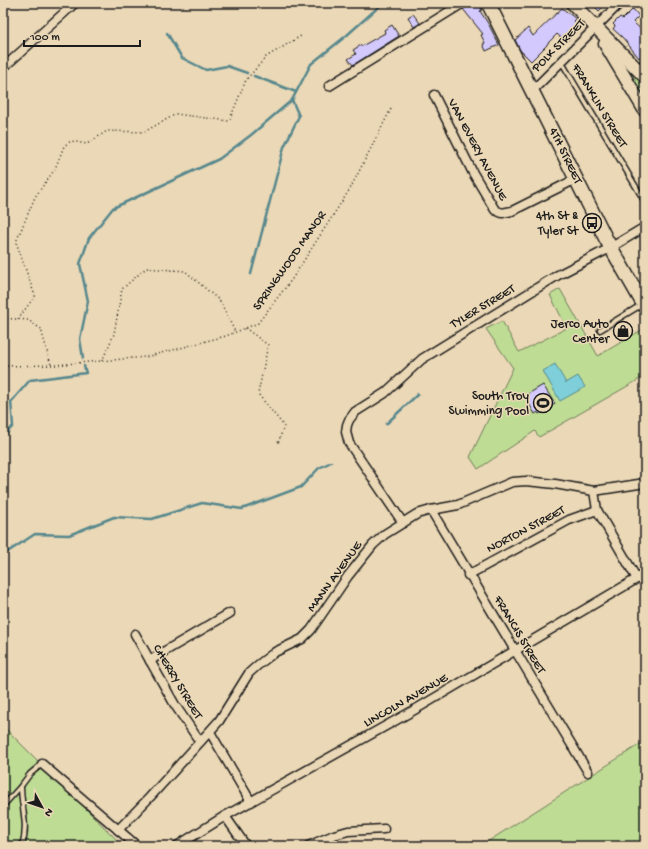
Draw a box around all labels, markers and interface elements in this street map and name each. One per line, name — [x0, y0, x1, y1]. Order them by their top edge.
street label: POLK STREET — [529, 16, 589, 76]
scale bar — [24, 22, 140, 48]
text: 100 m — [29, 31, 60, 45]
street label: FRANKLIN STREET — [568, 60, 630, 152]
street label: VAN EVERY AVENUE — [443, 96, 511, 204]
street label: 4TH STREET — [545, 125, 585, 187]
street label: SPRINGWOOD MANOR — [250, 207, 331, 314]
place label: 4th St & Tyler St — [536, 209, 580, 239]
bus stop icon: 4th St & Tyler St — [581, 212, 603, 234]
street label: TYLER STREET — [447, 281, 519, 333]
place label: Jerco Auto Center — [551, 317, 610, 347]
shop icon: Jerco Auto Center — [612, 320, 634, 342]
place label: South Troy Swimming Pool — [449, 389, 530, 419]
sports icon: South Troy Swimming Pool — [532, 392, 554, 414]
street label: NORTON STREET — [484, 503, 569, 557]
street label: MANN AVENUE — [304, 538, 366, 615]
street label: FRANCIS STREET — [489, 593, 549, 677]
street label: CHERRY STREET — [149, 642, 206, 723]
street label: LINCOLN AVENUE — [361, 670, 452, 731]
north arrow — [22, 787, 62, 827]
text: N — [41, 806, 55, 819]

